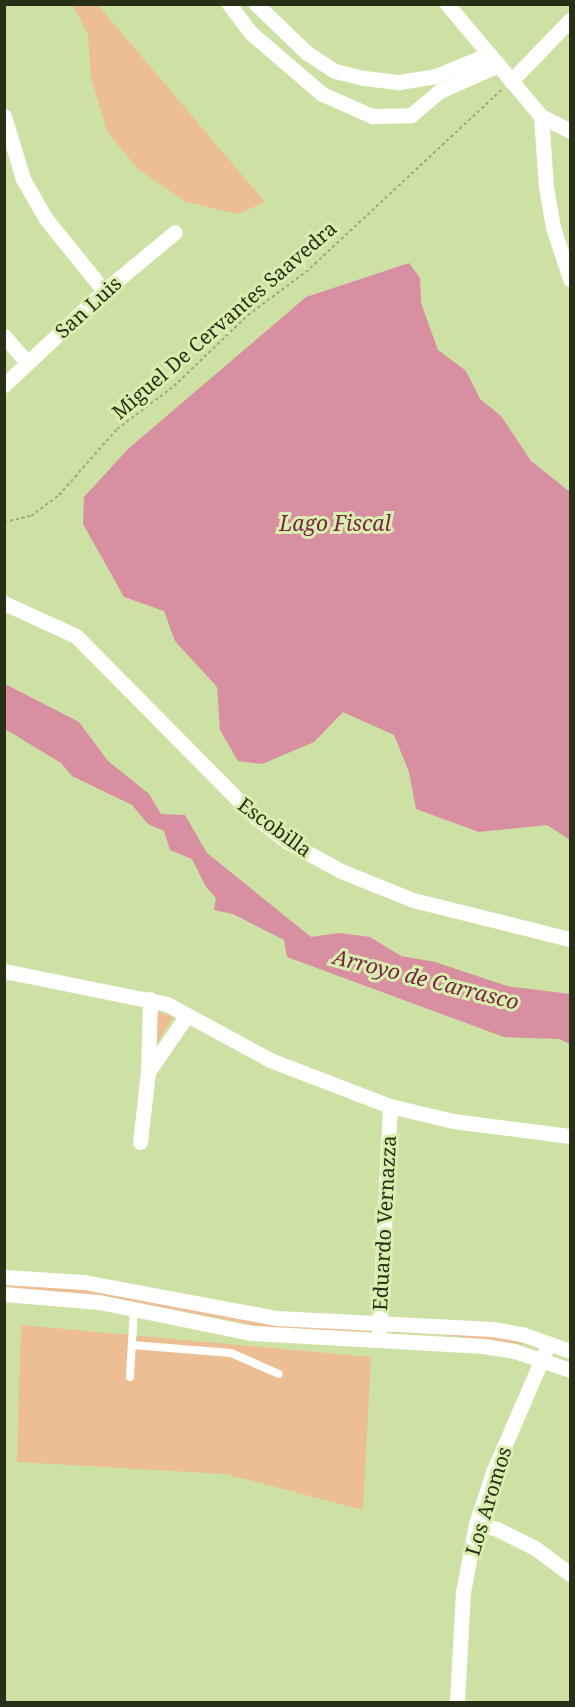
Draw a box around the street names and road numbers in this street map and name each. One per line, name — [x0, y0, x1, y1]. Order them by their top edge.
street label: Miguel De Cervantes Saavedra — [107, 216, 341, 424]
street label: San Luis — [50, 271, 126, 343]
street label: Escobilla — [233, 792, 317, 862]
street label: Eduardo Vernazza — [367, 1135, 401, 1311]
street label: Los Aromos — [460, 1444, 516, 1558]

